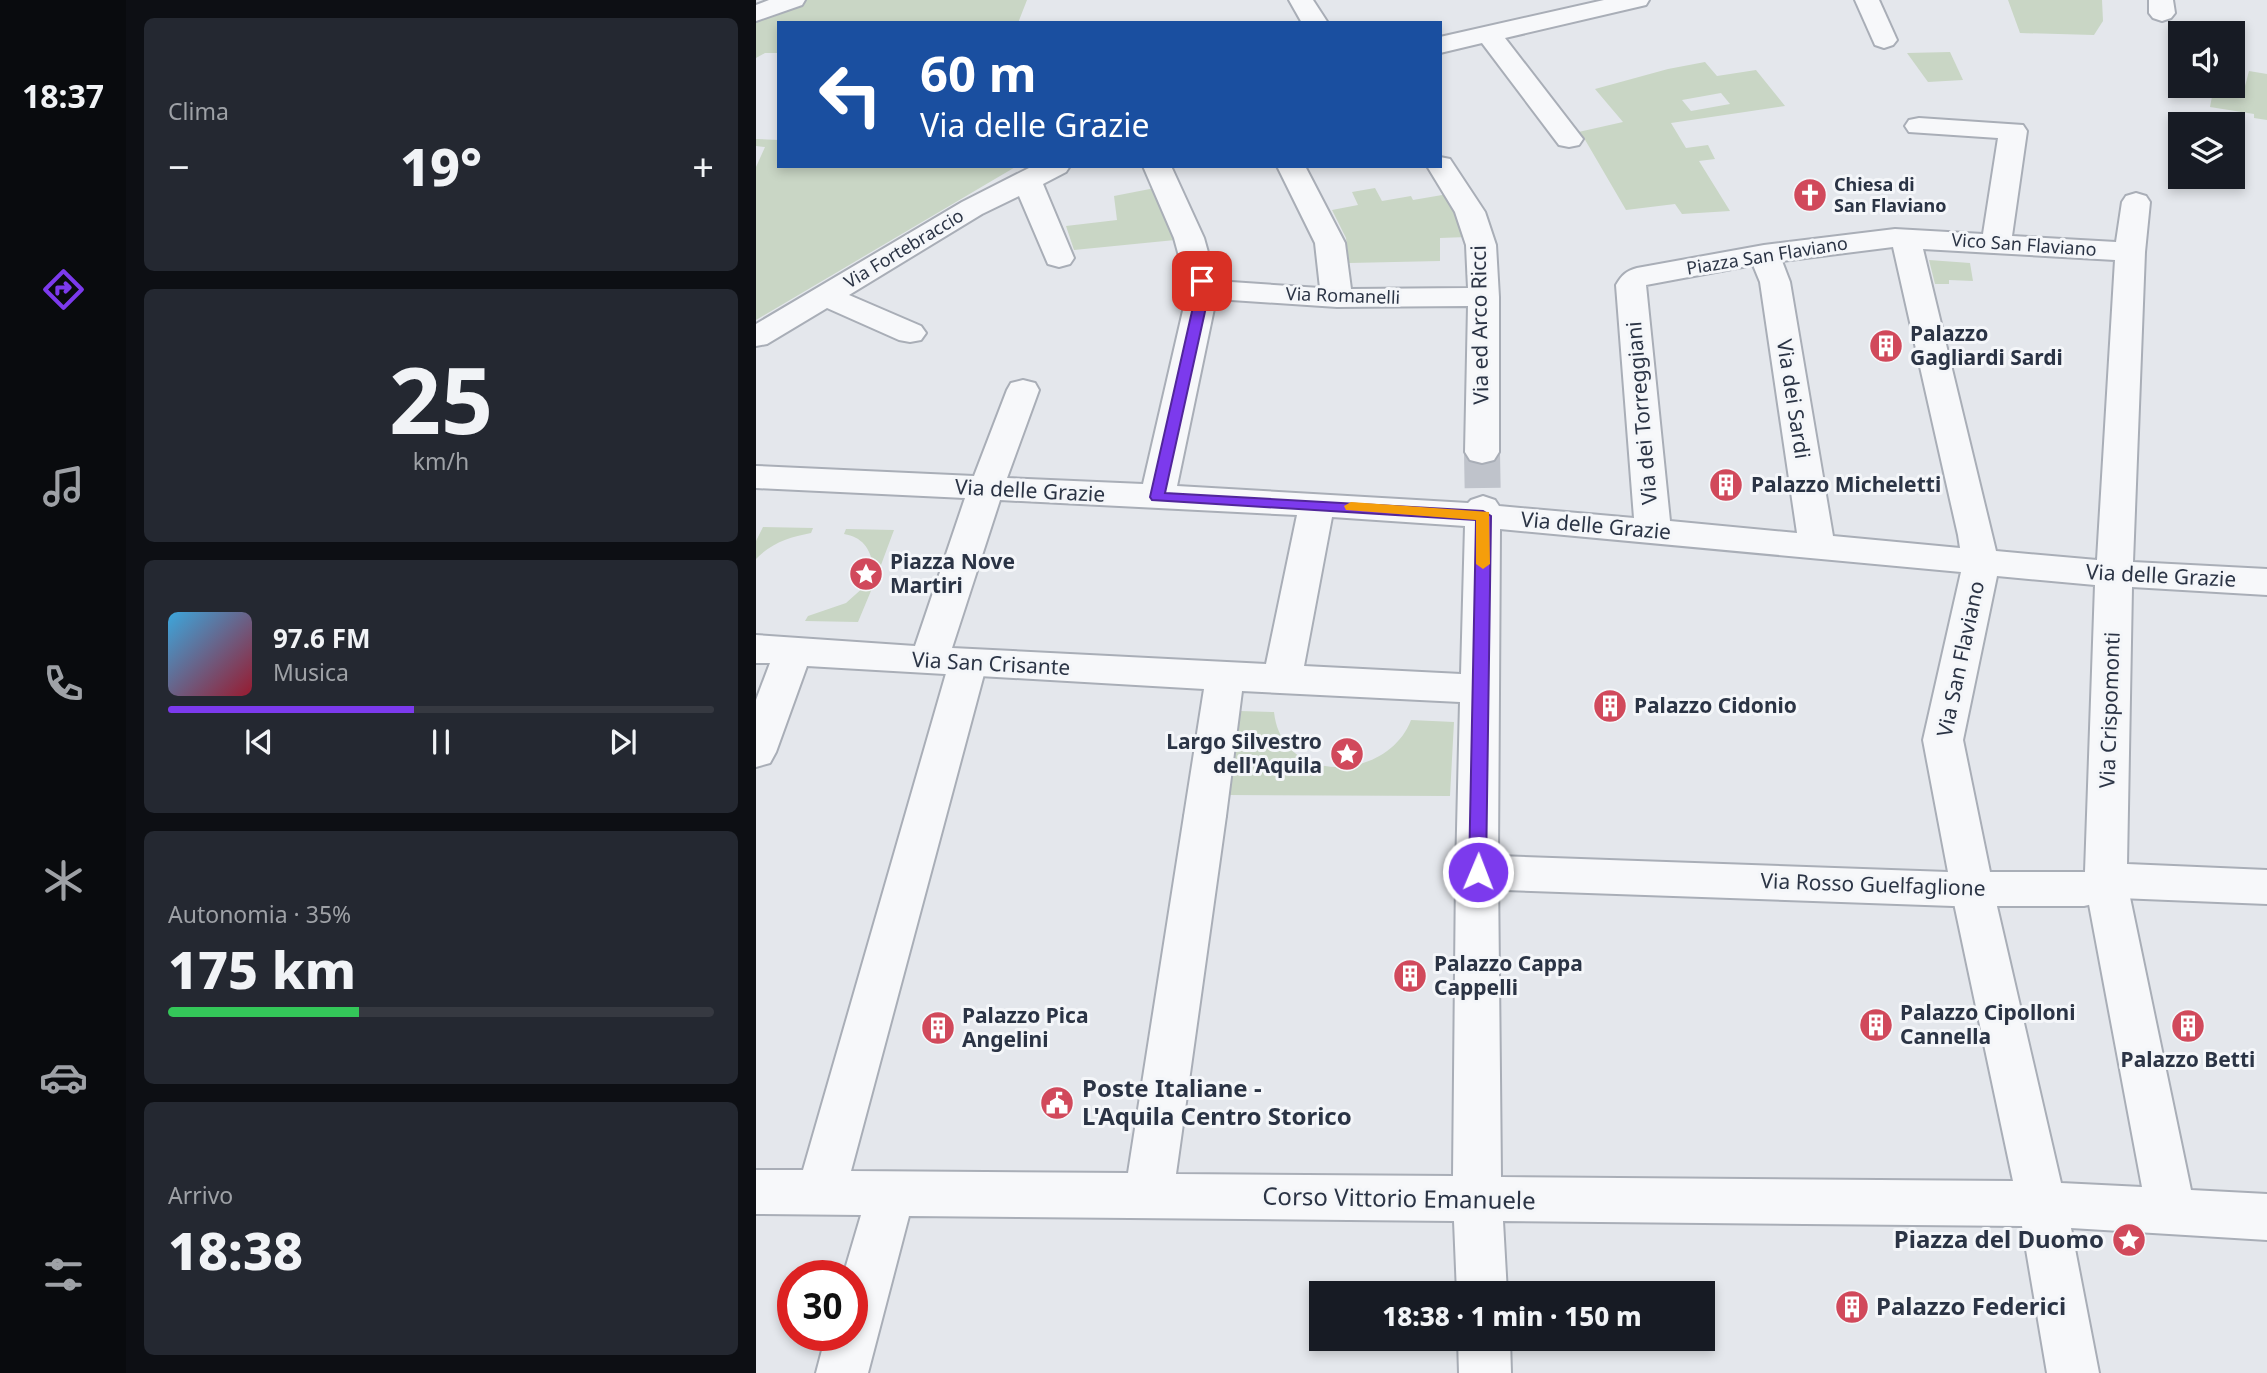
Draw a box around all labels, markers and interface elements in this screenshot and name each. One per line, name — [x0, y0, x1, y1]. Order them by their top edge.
map controls — [2168, 21, 2245, 189]
button: sound — [2168, 21, 2245, 98]
text: 60 m — [920, 40, 1037, 106]
icon: left — [805, 49, 896, 140]
text: 18:37 — [22, 74, 104, 117]
text: Clima — [168, 95, 229, 127]
text: Via delle Grazie — [920, 103, 1150, 146]
button: layers — [2168, 112, 2245, 189]
text: 19° — [400, 130, 482, 201]
text: − — [168, 140, 190, 192]
text: + — [692, 140, 714, 192]
place label: Chiesa di San Flaviano — [1834, 172, 1947, 217]
church icon: Chiesa di San Flaviano — [1791, 176, 1829, 214]
street label: Via Fortebraccio — [839, 203, 968, 293]
street label: Vico San Flaviano — [1951, 227, 2097, 261]
street label: Piazza San Flaviano — [1684, 230, 1849, 280]
street label: Via ed Arco Ricci — [1464, 245, 1494, 405]
pin — [1172, 251, 1232, 311]
icon: arrive — [1183, 262, 1221, 300]
icon: directions — [39, 265, 88, 314]
street label: Via Romanelli — [1285, 281, 1401, 309]
place label: Palazzo Gagliardi Sardi — [1910, 319, 2063, 371]
street label: Via dei Torreggiani — [1619, 320, 1663, 506]
building icon: Palazzo Gagliardi Sardi — [1867, 327, 1905, 365]
text: 25 — [389, 337, 493, 461]
street label: Via dei Sardi — [1771, 337, 1817, 461]
text: km/h — [413, 445, 469, 477]
icon: music — [39, 462, 88, 511]
building icon: Palazzo Micheletti — [1707, 466, 1745, 504]
place label: Palazzo Micheletti — [1751, 470, 1941, 498]
street label: Via delle Grazie — [954, 472, 1106, 508]
street label: Via delle Grazie — [1520, 504, 1672, 546]
place label: Piazza Nove Martiri — [890, 547, 1015, 599]
place icon: Piazza Nove Martiri — [847, 555, 885, 593]
street label: Via delle Grazie — [2085, 557, 2237, 593]
street label: Via San Flaviano — [1930, 578, 1990, 739]
text: 97.6 FM — [273, 620, 370, 656]
street label: Via Crispomonti — [2092, 631, 2126, 789]
street label: Via San Crisante — [911, 645, 1071, 681]
text: Musica — [273, 656, 349, 688]
icon: phone — [39, 659, 88, 708]
building icon: Palazzo Cidonio — [1591, 687, 1629, 725]
place label: Palazzo Cidonio — [1634, 691, 1797, 719]
icon: previous — [240, 723, 278, 761]
icon: pause — [422, 723, 460, 761]
icon: next — [604, 723, 642, 761]
place label: Largo Silvestro dell'Aquila — [1166, 727, 1322, 779]
place icon: Largo Silvestro dell'Aquila — [1328, 735, 1366, 773]
position arrow — [1441, 835, 1515, 909]
icon: climate — [39, 856, 88, 905]
street label: Via Rosso Guelfaglione — [1760, 866, 1986, 902]
text: Autonomia · 35% — [168, 898, 351, 930]
text: 175 km — [168, 933, 356, 1004]
place label: Palazzo Cappa Cappelli — [1434, 949, 1583, 1001]
building icon: Palazzo Cappa Cappelli — [1391, 957, 1429, 995]
place label: Palazzo Cipolloni Cannella — [1900, 998, 2075, 1050]
place label: Palazzo Pica Angelini — [962, 1001, 1088, 1053]
building icon: Palazzo Cipolloni Cannella — [1857, 1006, 1895, 1044]
building icon: Palazzo Betti — [2169, 1007, 2207, 1045]
building icon: Palazzo Pica Angelini — [919, 1009, 957, 1047]
place label: Palazzo Betti — [2121, 1045, 2255, 1073]
icon: car — [39, 1053, 88, 1102]
place label: Poste Italiane - L'Aquila Centro Storico — [1082, 1071, 1352, 1132]
public building icon: Poste Italiane - L'Aquila Centro Storico — [1038, 1084, 1076, 1122]
text: Arrivo — [168, 1179, 233, 1211]
street label: Corso Vittorio Emanuele — [1262, 1179, 1536, 1216]
text: 18:38 — [168, 1214, 303, 1285]
place icon: Piazza del Duomo — [2110, 1221, 2148, 1259]
place label: Piazza del Duomo — [1894, 1222, 2104, 1255]
icon: filters — [39, 1250, 88, 1299]
speed limit sign: 30 — [777, 1260, 868, 1351]
building icon: Palazzo Federici — [1833, 1288, 1871, 1326]
place label: Palazzo Federici — [1876, 1289, 2066, 1322]
text: 18:38 · 1 min · 150 m — [1382, 1298, 1642, 1334]

